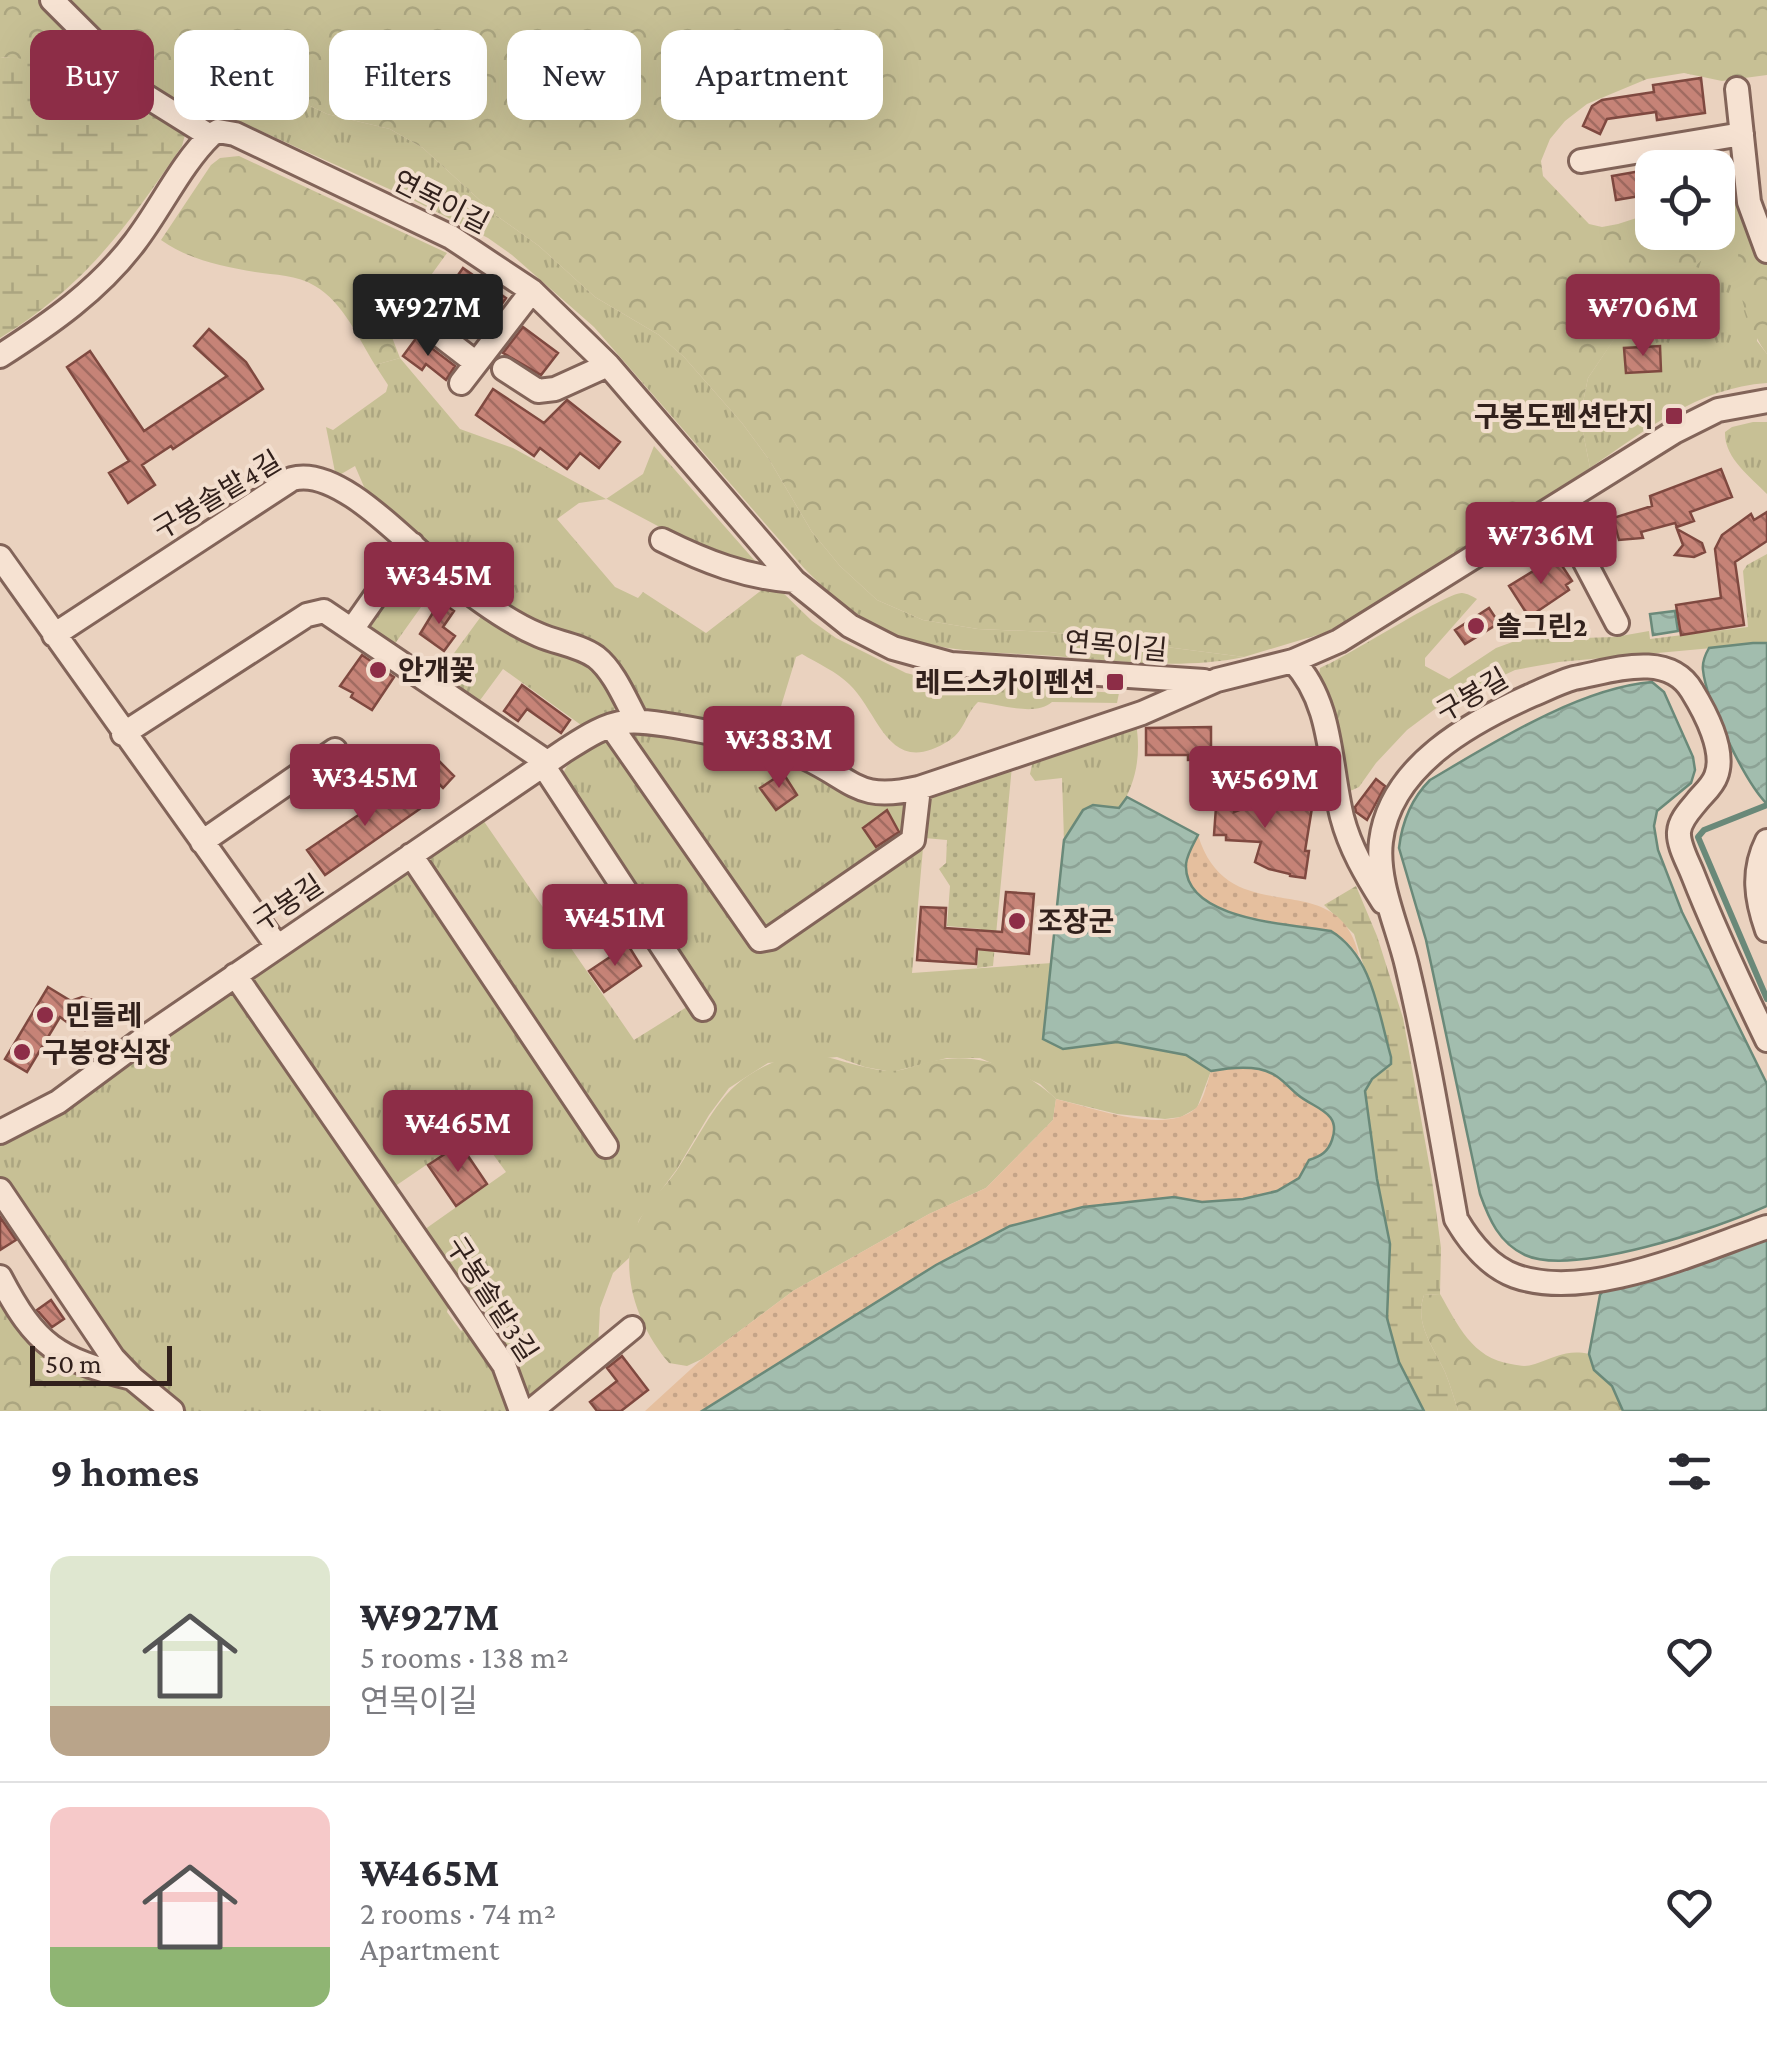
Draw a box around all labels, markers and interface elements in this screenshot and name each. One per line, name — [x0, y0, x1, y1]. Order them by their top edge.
chip: Buy — [30, 30, 154, 120]
chip: Rent — [174, 30, 309, 120]
chip: Filters — [329, 30, 487, 120]
chip: New — [507, 30, 641, 120]
chip: Apartment — [661, 30, 883, 120]
map controls — [1635, 150, 1735, 250]
button: locate — [1635, 150, 1735, 250]
street label: 연목이길 — [388, 165, 494, 239]
pin: ₩927M — [358, 274, 498, 359]
pin: ₩706M — [1573, 274, 1713, 359]
text: ₩927M — [375, 288, 481, 324]
text: ₩706M — [1588, 288, 1698, 324]
place label: 구봉도펜션단지 — [1474, 401, 1654, 432]
marker: 구봉도펜션단지 — [1663, 405, 1685, 427]
street label: 구봉솔밭4길 — [148, 445, 286, 545]
pin: ₩736M — [1471, 502, 1611, 587]
text: ₩736M — [1488, 516, 1594, 552]
pin: ₩345M — [369, 542, 509, 627]
text: ₩345M — [386, 556, 492, 592]
place label: 솔그린2 — [1496, 611, 1588, 642]
marker: 솔그린2 — [1465, 615, 1487, 637]
street label: 연목이길 — [1063, 626, 1169, 666]
place label: 안개꽃 — [398, 655, 475, 686]
marker: 안개꽃 — [367, 659, 389, 681]
street label: 구봉길 — [1431, 662, 1513, 728]
place label: 레드스카이펜션 — [915, 667, 1095, 698]
marker: 레드스카이펜션 — [1104, 671, 1126, 693]
pin: ₩383M — [709, 706, 849, 791]
text: ₩383M — [725, 720, 833, 756]
pin: ₩345M — [295, 744, 435, 829]
pin: ₩569M — [1195, 746, 1335, 831]
text: ₩345M — [312, 758, 418, 794]
text: ₩569M — [1211, 760, 1319, 796]
street label: 구봉길 — [247, 869, 329, 937]
pin: ₩451M — [545, 884, 685, 969]
text: ₩451M — [564, 898, 666, 934]
place label: 조장군 — [1037, 906, 1114, 937]
marker: 조장군 — [1006, 910, 1028, 932]
place label: 민들레 — [65, 1000, 142, 1031]
marker: 민들레 — [34, 1004, 56, 1026]
place label: 구봉양식장 — [42, 1037, 171, 1068]
marker: 구봉양식장 — [11, 1041, 33, 1063]
pin: ₩465M — [388, 1090, 528, 1175]
text: ₩465M — [405, 1104, 511, 1140]
street label: 구봉솔밭3길 — [440, 1231, 544, 1367]
scale bar — [30, 1341, 172, 1386]
text: 50 m — [45, 1348, 102, 1379]
icon: filters — [1662, 1444, 1717, 1499]
text: 9 homes — [50, 1448, 199, 1495]
text: ₩927M — [360, 1592, 499, 1639]
icon: home — [130, 1596, 250, 1716]
icon: heart — [1662, 1629, 1717, 1684]
text: 5 rooms · 138 m² — [360, 1639, 569, 1675]
text: 연목이길 — [360, 1683, 478, 1719]
icon: home — [130, 1847, 250, 1967]
text: ₩465M — [360, 1848, 500, 1895]
icon: heart — [1662, 1880, 1717, 1935]
text: 2 rooms · 74 m² — [360, 1895, 556, 1931]
text: Apartment — [360, 1931, 499, 1967]

